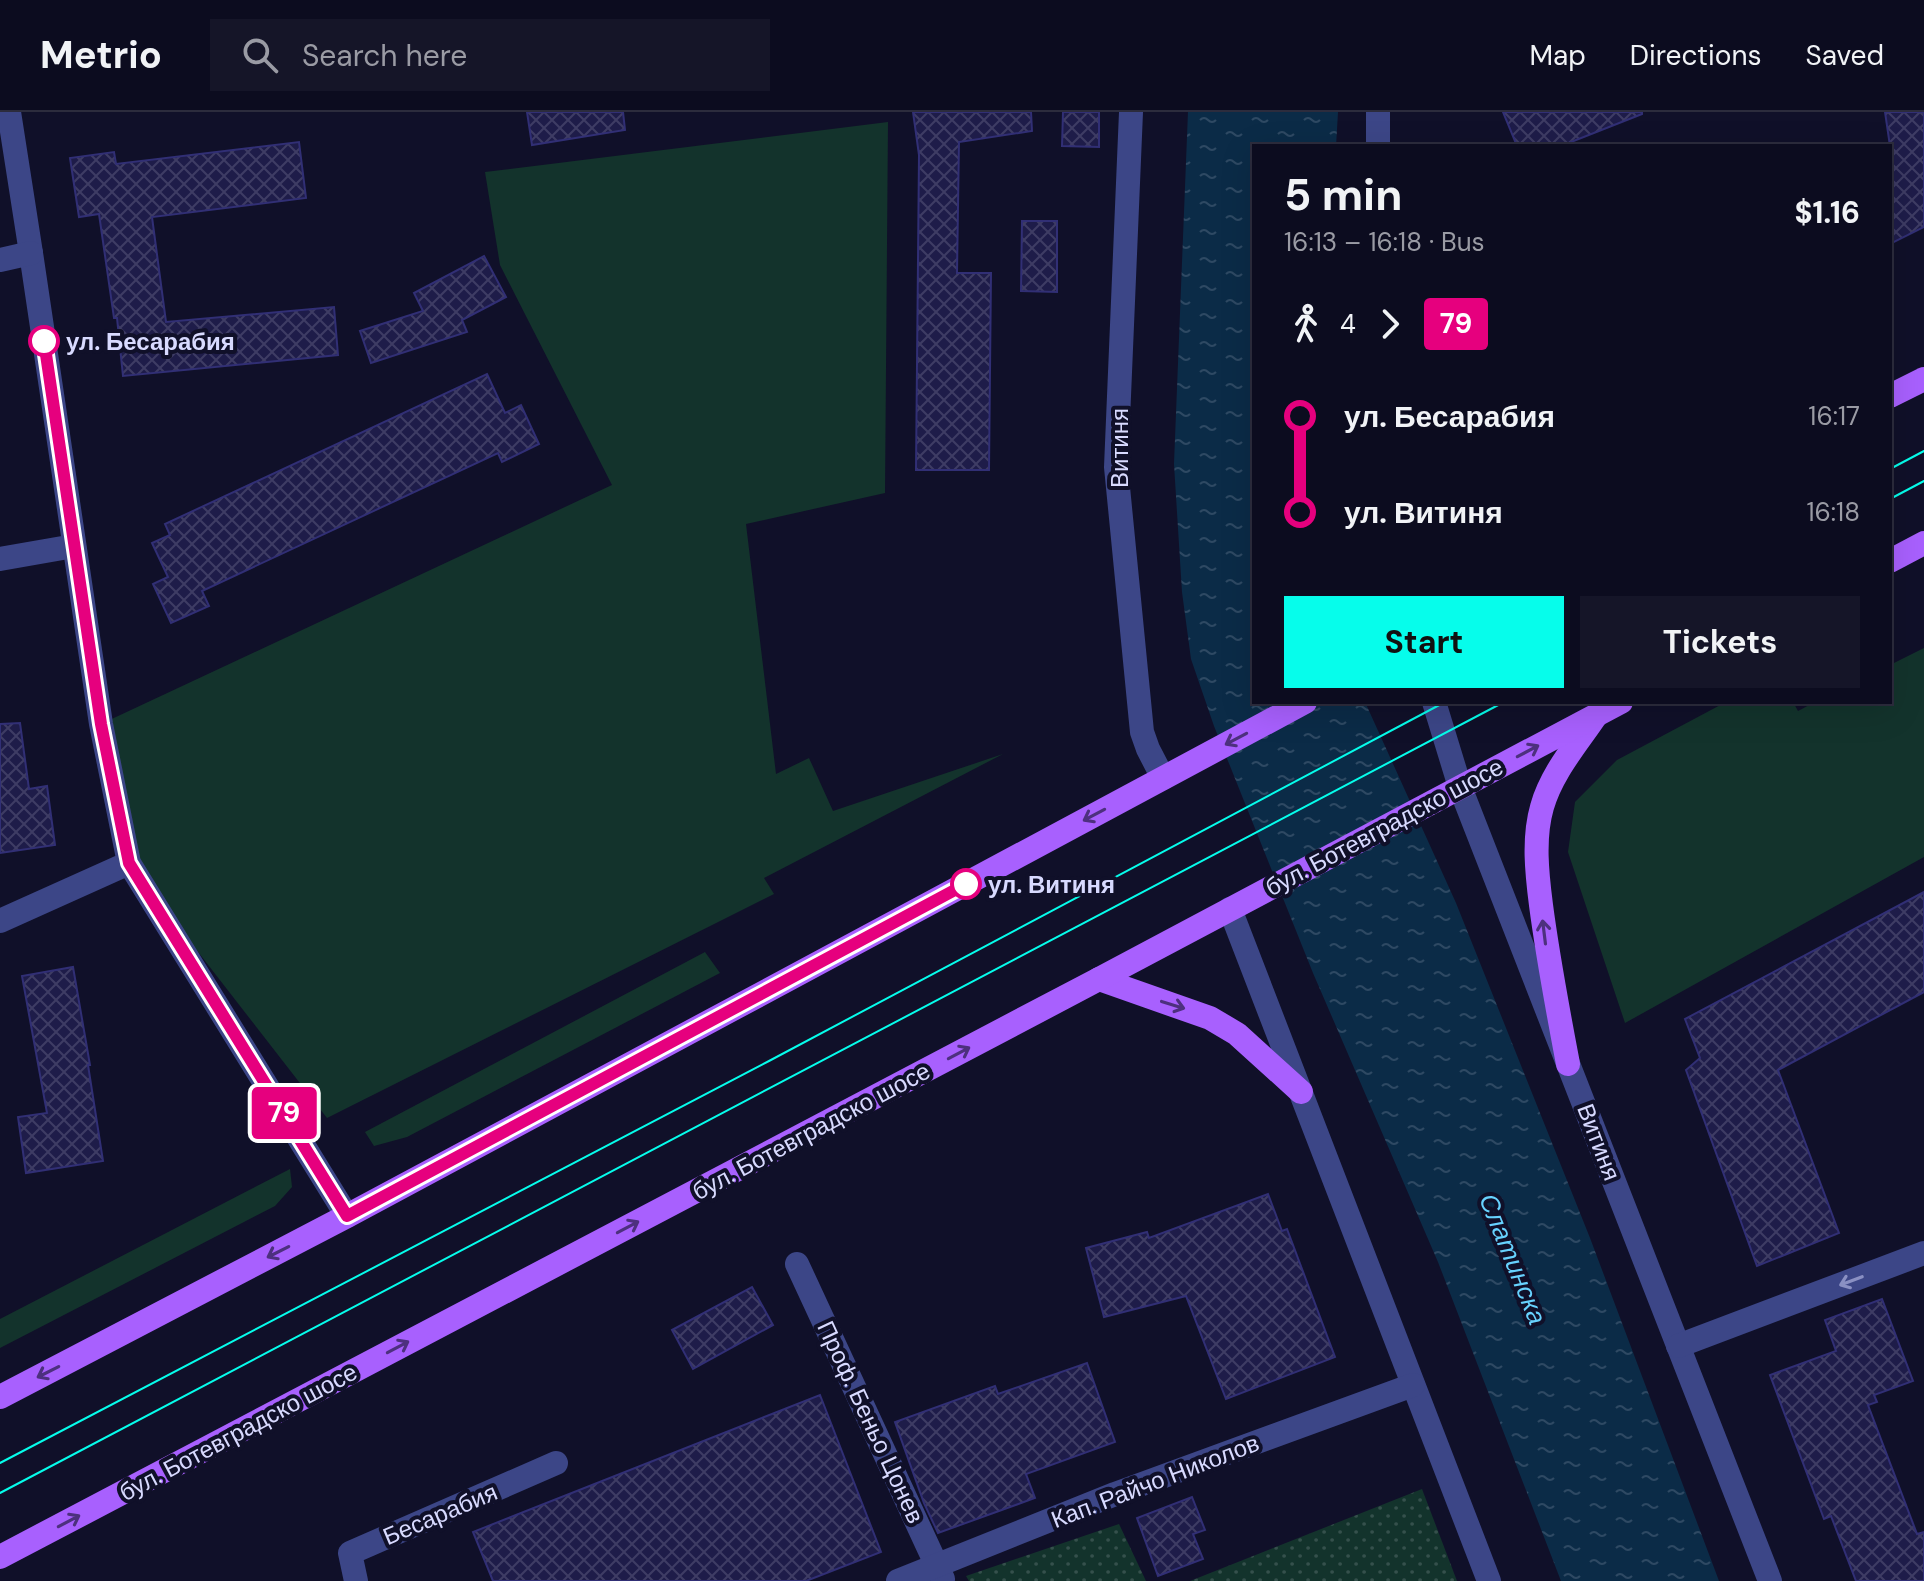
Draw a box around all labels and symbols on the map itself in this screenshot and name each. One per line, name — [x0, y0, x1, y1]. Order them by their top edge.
marker: ул. Бесарабия — [29, 326, 59, 356]
place label: ул. Бесарабия — [66, 326, 235, 357]
street label: Витиня — [1104, 408, 1135, 488]
one-way arrow — [1225, 731, 1249, 747]
one-way arrow — [1516, 742, 1540, 758]
street label: бул. Ботевградско шосе — [1260, 751, 1508, 903]
one-way arrow — [1083, 808, 1107, 823]
marker: ул. Витиня — [951, 869, 981, 899]
place label: ул. Витиня — [988, 869, 1115, 900]
one-way arrow — [1537, 919, 1552, 946]
one-way arrow — [1159, 998, 1185, 1013]
one-way arrow — [947, 1045, 970, 1061]
street label: бул. Ботевградско шосе — [687, 1055, 935, 1207]
line badge: 79 — [248, 1087, 320, 1139]
street label: Витиня — [1570, 1099, 1628, 1185]
water label: Слатинска — [1471, 1189, 1555, 1329]
one-way arrow — [616, 1218, 640, 1234]
one-way arrow — [267, 1245, 291, 1261]
one-way arrow — [1839, 1275, 1864, 1289]
street label: Проф. Беньо Цонев — [810, 1316, 932, 1528]
one-way arrow — [386, 1339, 410, 1355]
street label: бул. Ботевградско шосе — [114, 1356, 362, 1508]
one-way arrow — [36, 1365, 60, 1381]
street label: Кап. Райчо Николов — [1047, 1427, 1263, 1535]
street label: Бесарабия — [378, 1476, 502, 1552]
one-way arrow — [57, 1512, 80, 1528]

